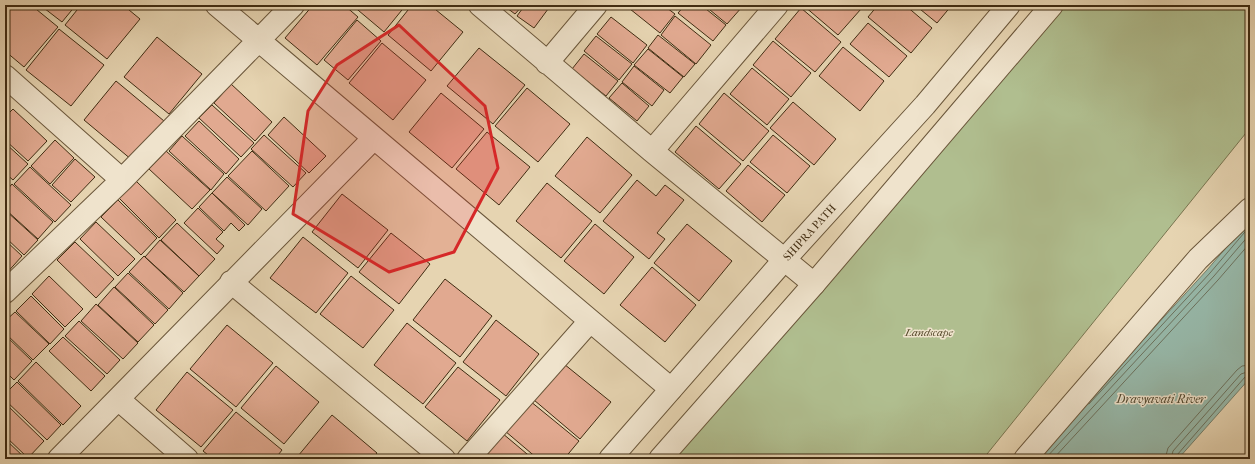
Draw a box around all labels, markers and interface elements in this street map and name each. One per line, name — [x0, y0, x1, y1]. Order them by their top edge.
street label: SHIPRA PATH — [781, 201, 839, 264]
park label: Landscape — [904, 326, 954, 339]
water label: Dravyavati River — [1116, 392, 1207, 406]

